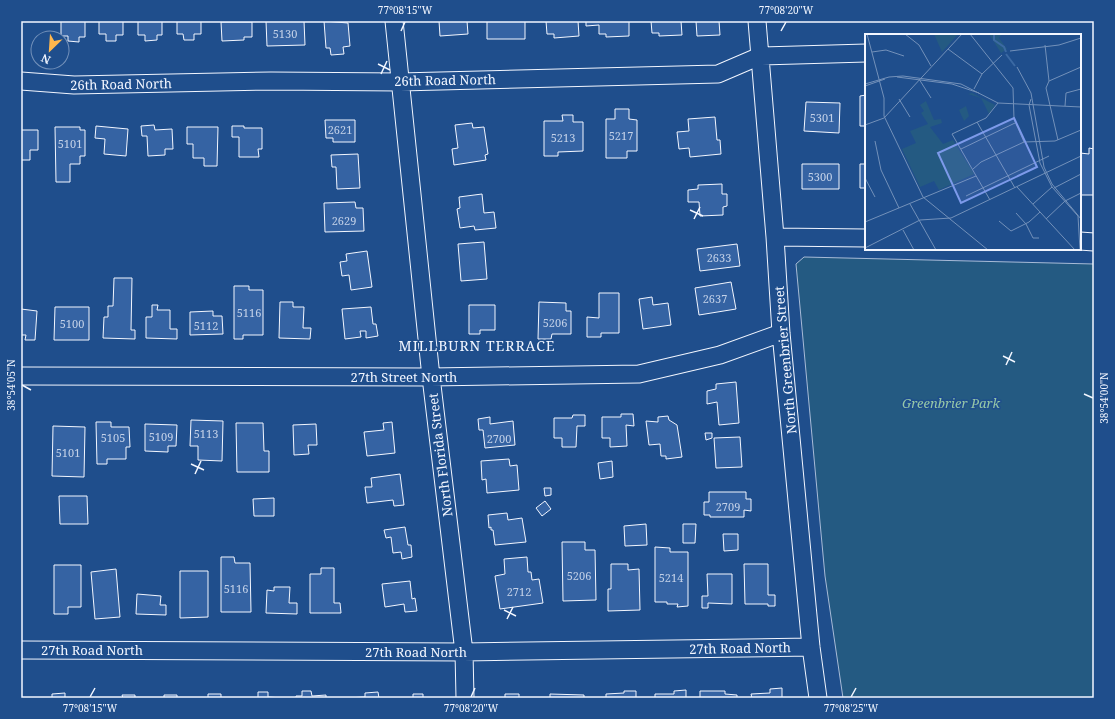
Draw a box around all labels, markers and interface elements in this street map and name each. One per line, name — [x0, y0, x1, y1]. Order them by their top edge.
text: 77°08'15"W — [378, 3, 433, 17]
text: 77°08'20"W — [759, 3, 814, 17]
house number: 5130 — [273, 26, 297, 41]
north arrow — [30, 30, 70, 70]
inset map — [865, 34, 1081, 250]
text: N — [38, 51, 53, 68]
street label: 26th Road North — [394, 70, 496, 90]
street label: 26th Road North — [70, 74, 172, 94]
house number: 5301 — [810, 110, 834, 125]
house number: 2621 — [328, 122, 352, 137]
house number: 5217 — [609, 128, 633, 143]
house number: 5213 — [551, 130, 575, 145]
house number: 5101 — [58, 136, 82, 151]
house number: 5300 — [808, 169, 832, 184]
house number: 2629 — [332, 213, 356, 228]
house number: 2633 — [707, 250, 731, 265]
street label: North Greenbrier Street — [770, 285, 800, 435]
house number: 2637 — [703, 291, 727, 306]
house number: 5116 — [237, 305, 261, 320]
house number: 5206 — [543, 315, 567, 330]
house number: 5100 — [60, 316, 84, 331]
house number: 5112 — [194, 318, 218, 333]
district label: MILLBURN TERRACE — [399, 336, 556, 355]
text: 38°54'05"N — [4, 359, 18, 411]
street label: 27th Street North — [351, 368, 457, 386]
text: 38°54'00"N — [1097, 372, 1111, 424]
street label: North Florida Street — [423, 392, 457, 518]
park label: Greenbrier Park — [902, 394, 1001, 412]
house number: 5113 — [194, 426, 218, 441]
house number: 5109 — [149, 429, 173, 444]
house number: 5105 — [101, 430, 125, 445]
house number: 2700 — [487, 431, 511, 446]
house number: 5101 — [56, 445, 80, 460]
house number: 2709 — [716, 499, 740, 514]
house number: 5206 — [567, 568, 591, 583]
house number: 5214 — [659, 570, 683, 585]
house number: 5116 — [224, 581, 248, 596]
house number: 2712 — [507, 584, 531, 599]
street label: 27th Road North — [689, 638, 791, 658]
street label: 27th Road North — [41, 641, 143, 659]
street label: 27th Road North — [365, 643, 467, 661]
text: 77°08'15"W — [63, 701, 118, 715]
text: 77°08'20"W — [444, 701, 499, 715]
text: 77°08'25"W — [824, 701, 879, 715]

